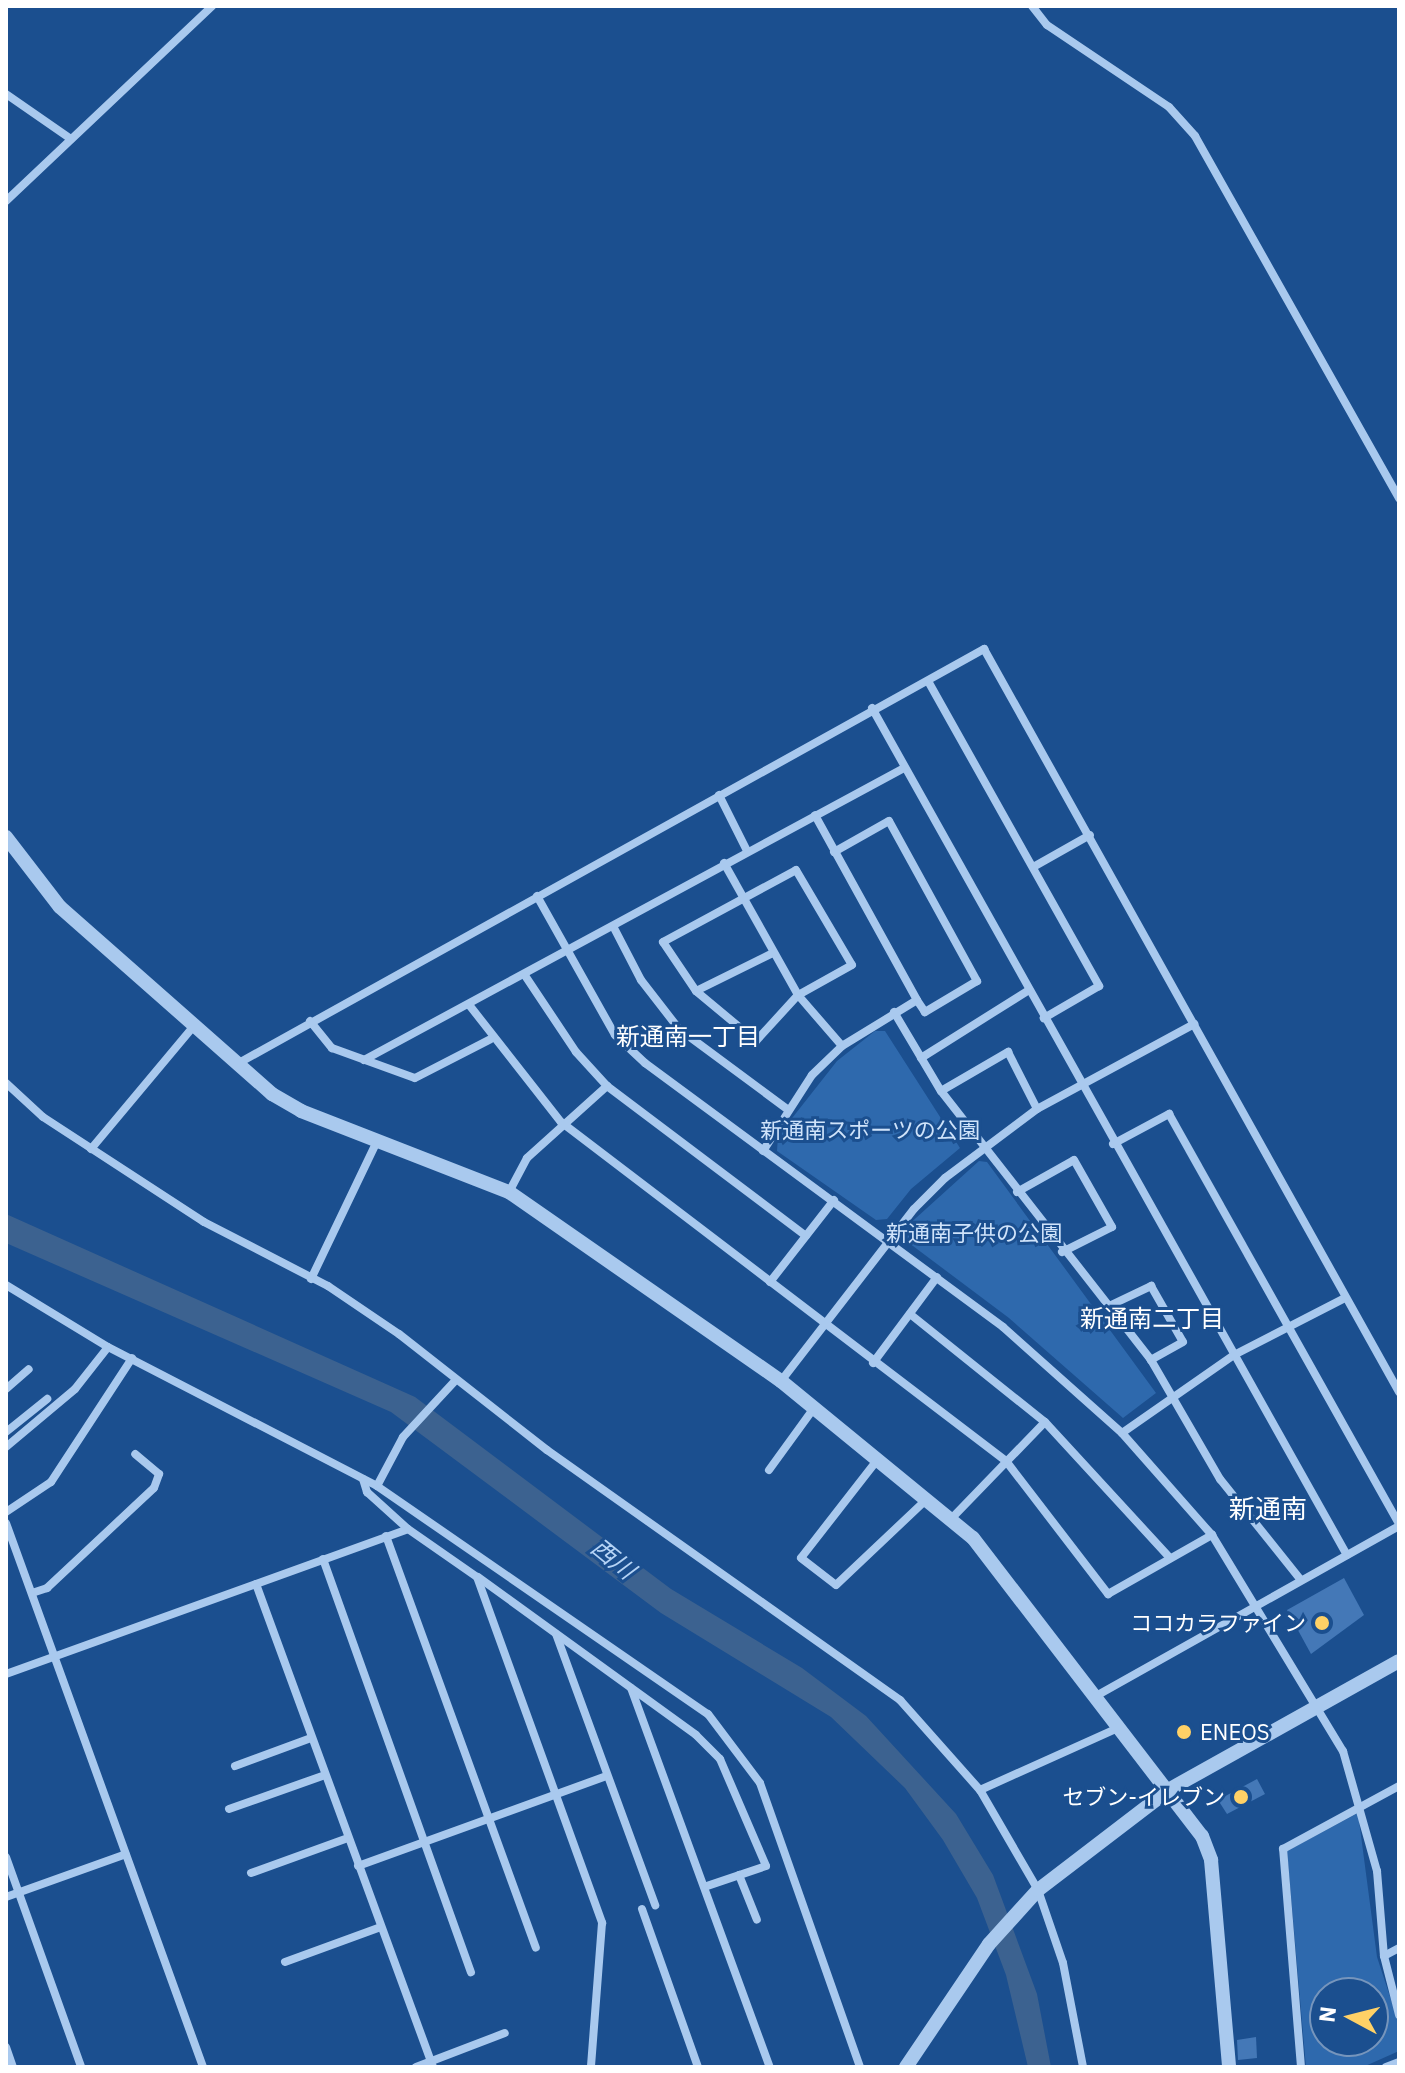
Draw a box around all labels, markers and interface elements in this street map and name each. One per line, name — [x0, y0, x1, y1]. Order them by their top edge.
district label: 新通南一丁目 — [616, 1023, 760, 1051]
park label: 新通南スポーツの公園 — [760, 1117, 980, 1143]
park label: 新通南子供の公園 — [886, 1220, 1062, 1246]
district label: 新通南二丁目 — [1080, 1305, 1224, 1333]
district label: 新通南 — [1229, 1493, 1307, 1525]
water label: 西川 — [585, 1533, 641, 1585]
place label: ココカラファイン — [1130, 1610, 1306, 1636]
marker: ココカラファイン — [1313, 1614, 1331, 1632]
place label: ENEOS — [1200, 1719, 1270, 1745]
marker: ENEOS — [1175, 1723, 1193, 1741]
place label: セブン-イレブン — [1062, 1784, 1225, 1810]
marker: セブン-イレブン — [1232, 1788, 1250, 1806]
north arrow — [1309, 1977, 1389, 2057]
text: N — [1311, 2005, 1342, 2024]

